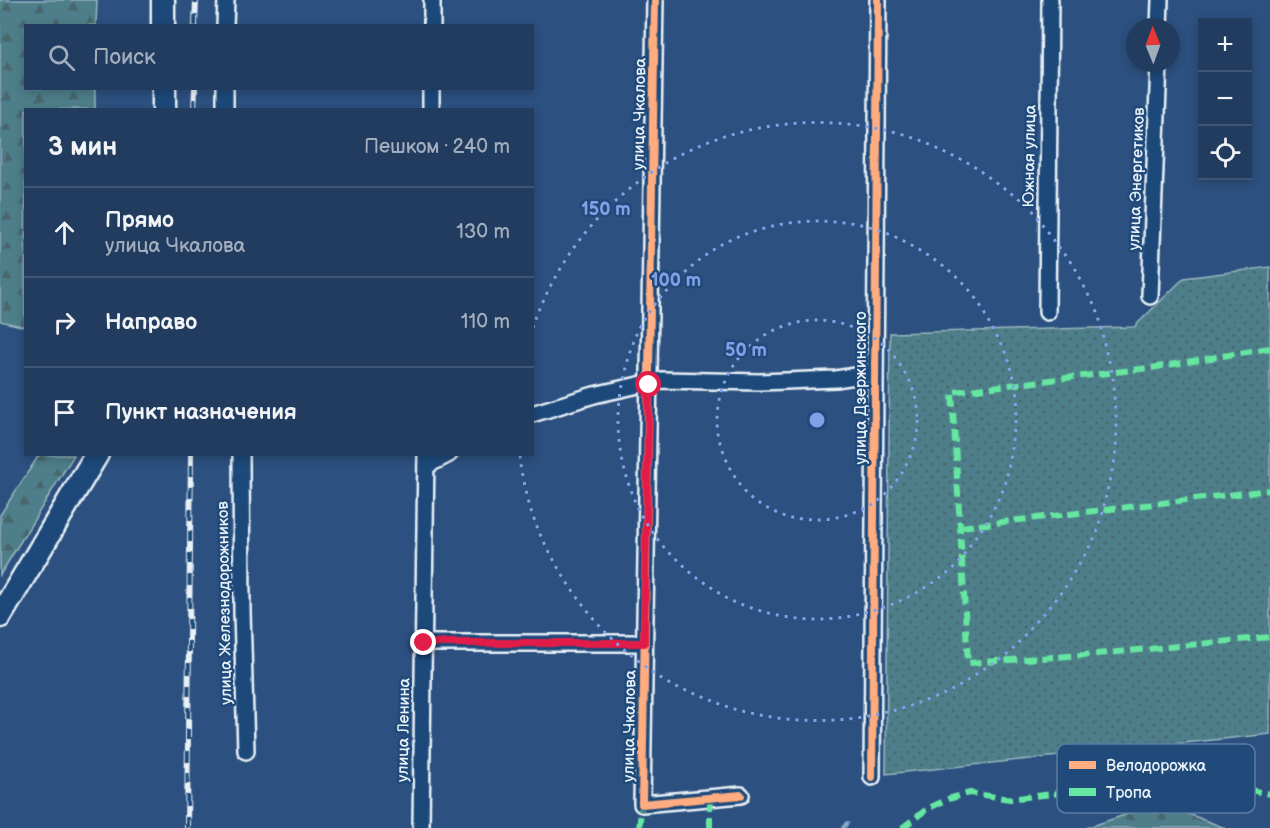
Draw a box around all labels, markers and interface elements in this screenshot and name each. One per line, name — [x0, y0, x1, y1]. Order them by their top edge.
north arrow — [1126, 18, 1180, 72]
map controls — [1198, 18, 1252, 180]
button: + — [1198, 18, 1252, 72]
search box — [24, 24, 534, 90]
icon: search — [45, 41, 78, 74]
text: Поиск — [93, 44, 156, 71]
street label: улица Чкалова — [630, 57, 650, 170]
button: − — [1198, 72, 1252, 126]
street label: Южная улица — [1020, 104, 1040, 208]
street label: улица Энергетиков — [1125, 107, 1149, 251]
button: locate — [1198, 126, 1252, 180]
text: 3 мин — [48, 132, 117, 163]
text: Пешком · 240 m — [364, 135, 510, 159]
text: 150 m — [581, 199, 631, 220]
text: Прямо — [105, 207, 174, 234]
icon: ahead — [48, 216, 81, 249]
text: 130 m — [456, 220, 510, 244]
text: улица Чкалова — [105, 234, 245, 258]
text: 100 m — [651, 270, 701, 291]
icon: right — [48, 306, 81, 339]
text: Направо — [105, 309, 197, 336]
text: 110 m — [461, 310, 510, 334]
street label: улица Дзержинского — [852, 311, 871, 465]
text: 50 m — [725, 340, 767, 361]
route start — [635, 371, 661, 397]
icon: arrive — [48, 396, 81, 429]
text: Пункт назначения — [105, 399, 297, 426]
centre of rings — [807, 410, 827, 430]
street label: улица Железнодорожников — [214, 500, 236, 705]
route end — [410, 629, 436, 655]
street label: улица Чкалова — [620, 669, 640, 782]
street label: улица Ленина — [394, 677, 414, 782]
legend — [1057, 744, 1255, 813]
text: Велодорожка — [1106, 757, 1207, 776]
text: Тропа — [1106, 784, 1152, 803]

